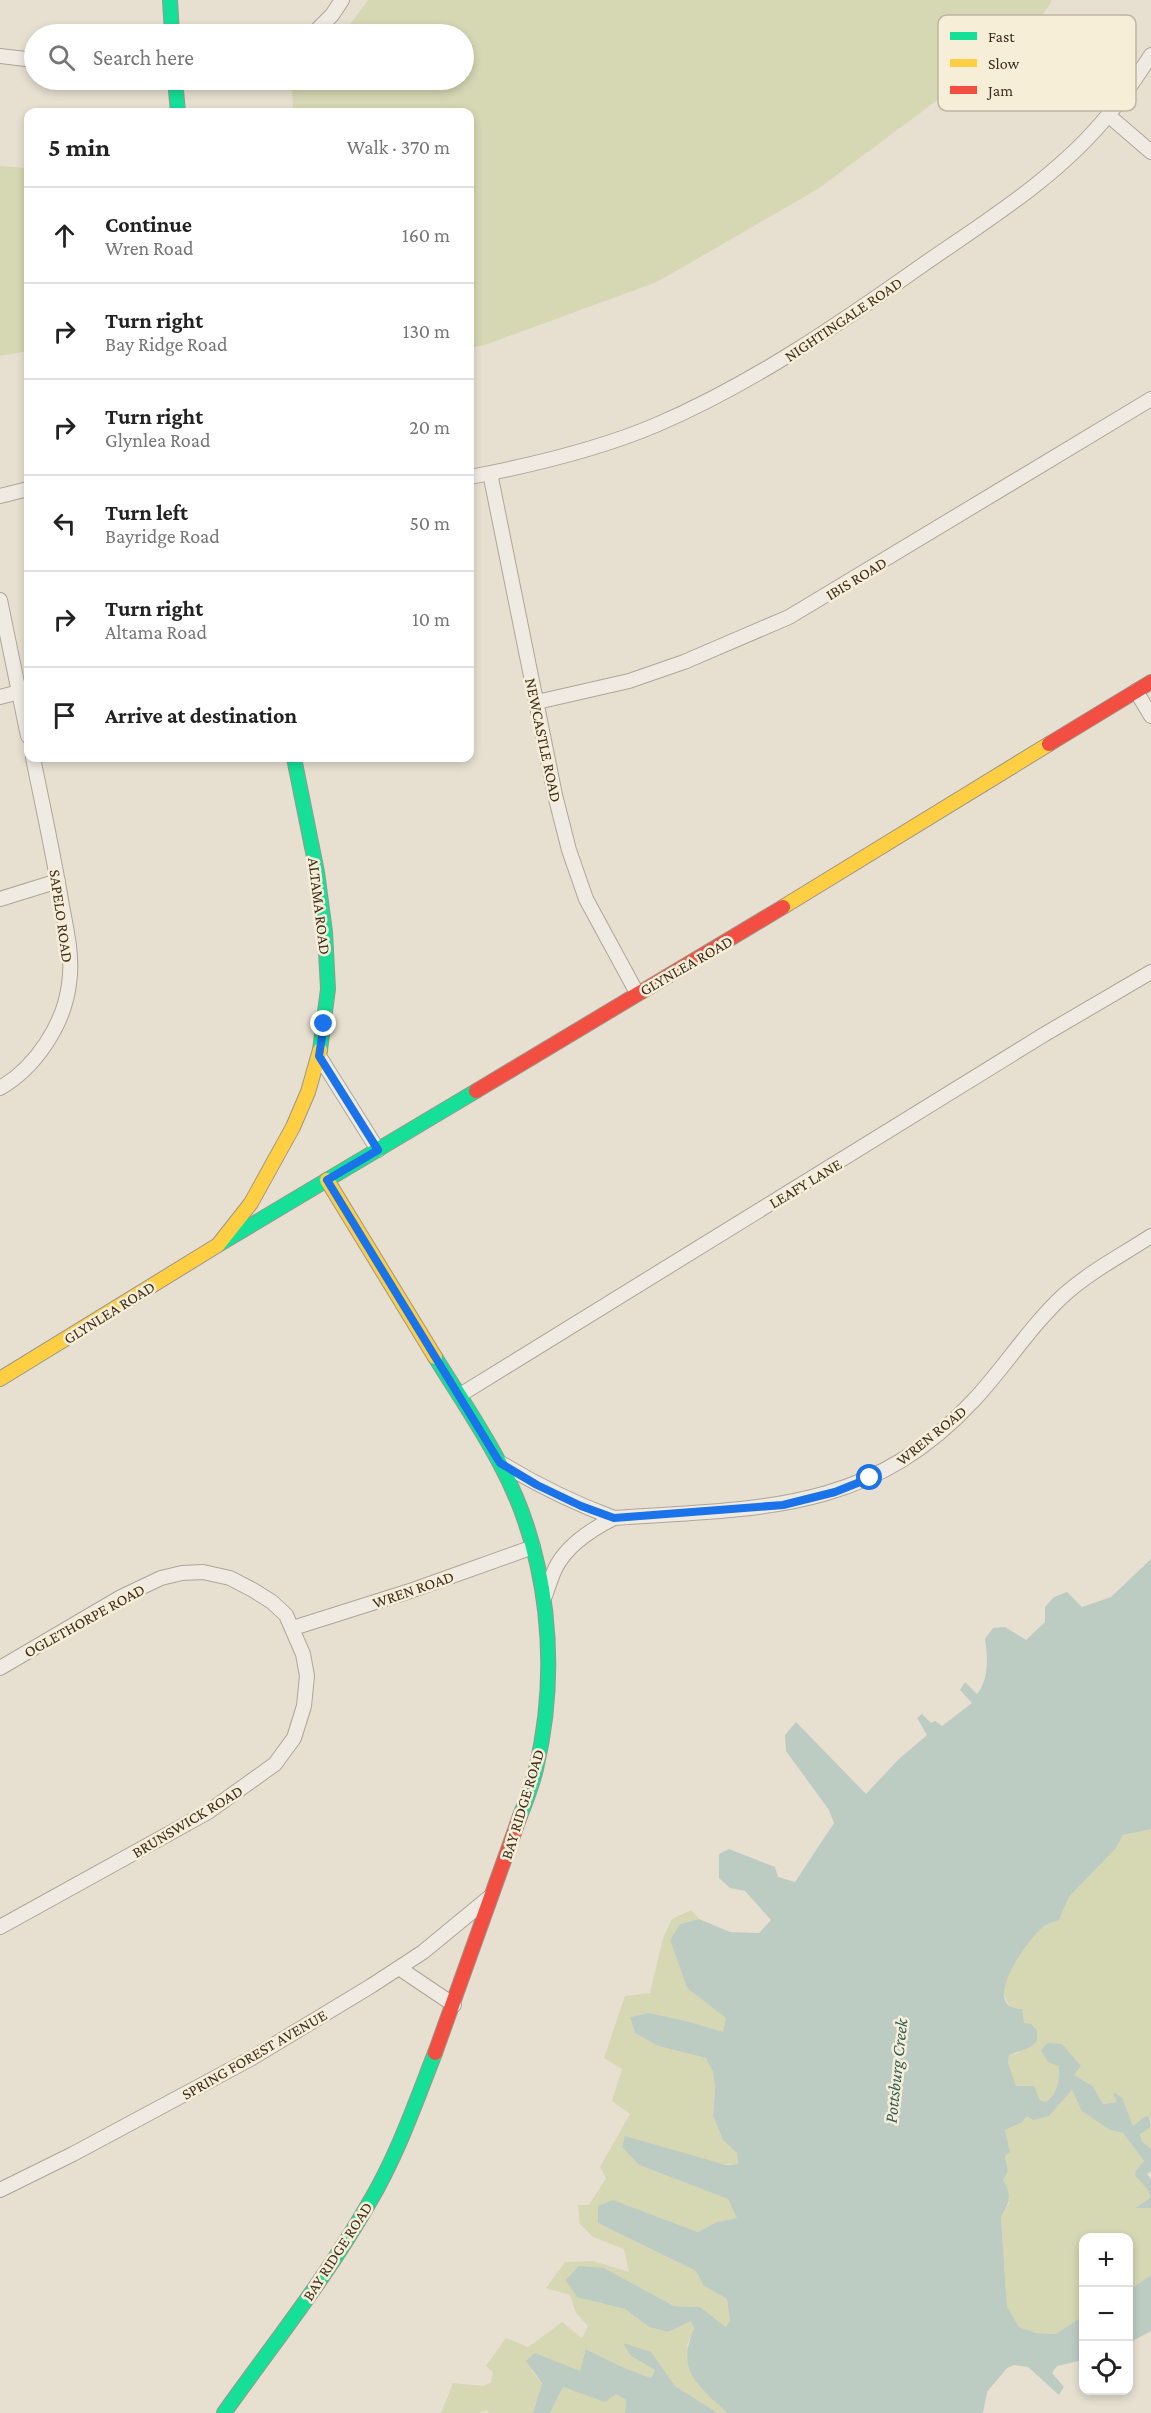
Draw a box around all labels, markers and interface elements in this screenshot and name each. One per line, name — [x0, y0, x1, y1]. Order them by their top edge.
legend — [938, 15, 1136, 111]
search box — [24, 24, 474, 90]
text: Fast — [988, 28, 1015, 45]
icon: search — [45, 41, 78, 74]
text: Search here — [93, 45, 194, 70]
text: Slow — [988, 55, 1020, 72]
text: Jam — [986, 82, 1013, 100]
text: 5 min — [48, 133, 110, 162]
text: Walk · 370 m — [347, 136, 450, 158]
text: Continue — [105, 212, 192, 237]
icon: ahead — [48, 219, 81, 252]
text: 160 m — [402, 224, 450, 246]
text: Wren Road — [105, 237, 194, 259]
street label: NIGHTINGALE ROAD — [781, 274, 905, 365]
text: Turn right — [105, 308, 203, 333]
icon: right — [48, 315, 81, 348]
text: 130 m — [403, 320, 450, 342]
text: Bay Ridge Road — [105, 333, 228, 355]
text: Turn right — [105, 404, 203, 429]
icon: right — [48, 411, 81, 444]
text: 20 m — [409, 416, 450, 438]
text: Glynlea Road — [105, 429, 211, 451]
text: Turn left — [105, 500, 188, 525]
icon: left — [48, 507, 81, 540]
text: 50 m — [409, 512, 450, 534]
text: Bayridge Road — [105, 525, 220, 547]
street label: IBIS ROAD — [823, 554, 890, 603]
text: Turn right — [105, 596, 203, 621]
icon: right — [48, 603, 81, 636]
text: 10 m — [412, 608, 450, 630]
text: Altama Road — [105, 621, 207, 643]
street label: NEWCASTLE ROAD — [522, 676, 565, 804]
icon: arrive — [48, 699, 81, 732]
text: Arrive at destination — [105, 703, 297, 728]
street label: ALTAMA ROAD — [305, 856, 334, 956]
street label: SAPELO ROAD — [47, 868, 76, 964]
street label: GLYNLEA ROAD — [637, 932, 736, 999]
route end — [310, 1010, 336, 1036]
street label: LEAFY LANE — [766, 1155, 845, 1212]
street label: GLYNLEA ROAD — [61, 1278, 158, 1347]
street label: WREN ROAD — [893, 1402, 970, 1469]
route start — [856, 1464, 882, 1490]
street label: WREN ROAD — [370, 1568, 456, 1611]
street label: OGLETHORPE ROAD — [21, 1580, 147, 1661]
street label: BAY RIDGE ROAD — [498, 1747, 547, 1861]
street label: BRUNSWICK ROAD — [129, 1782, 246, 1861]
street label: SPRING FOREST AVENUE — [179, 2006, 330, 2103]
water label: Pottsburg Creek — [881, 2017, 912, 2124]
street label: BAY RIDGE ROAD — [299, 2199, 376, 2304]
map controls — [1079, 2233, 1133, 2395]
button: + — [1079, 2233, 1133, 2287]
button: − — [1079, 2287, 1133, 2341]
button: locate — [1079, 2341, 1133, 2395]

